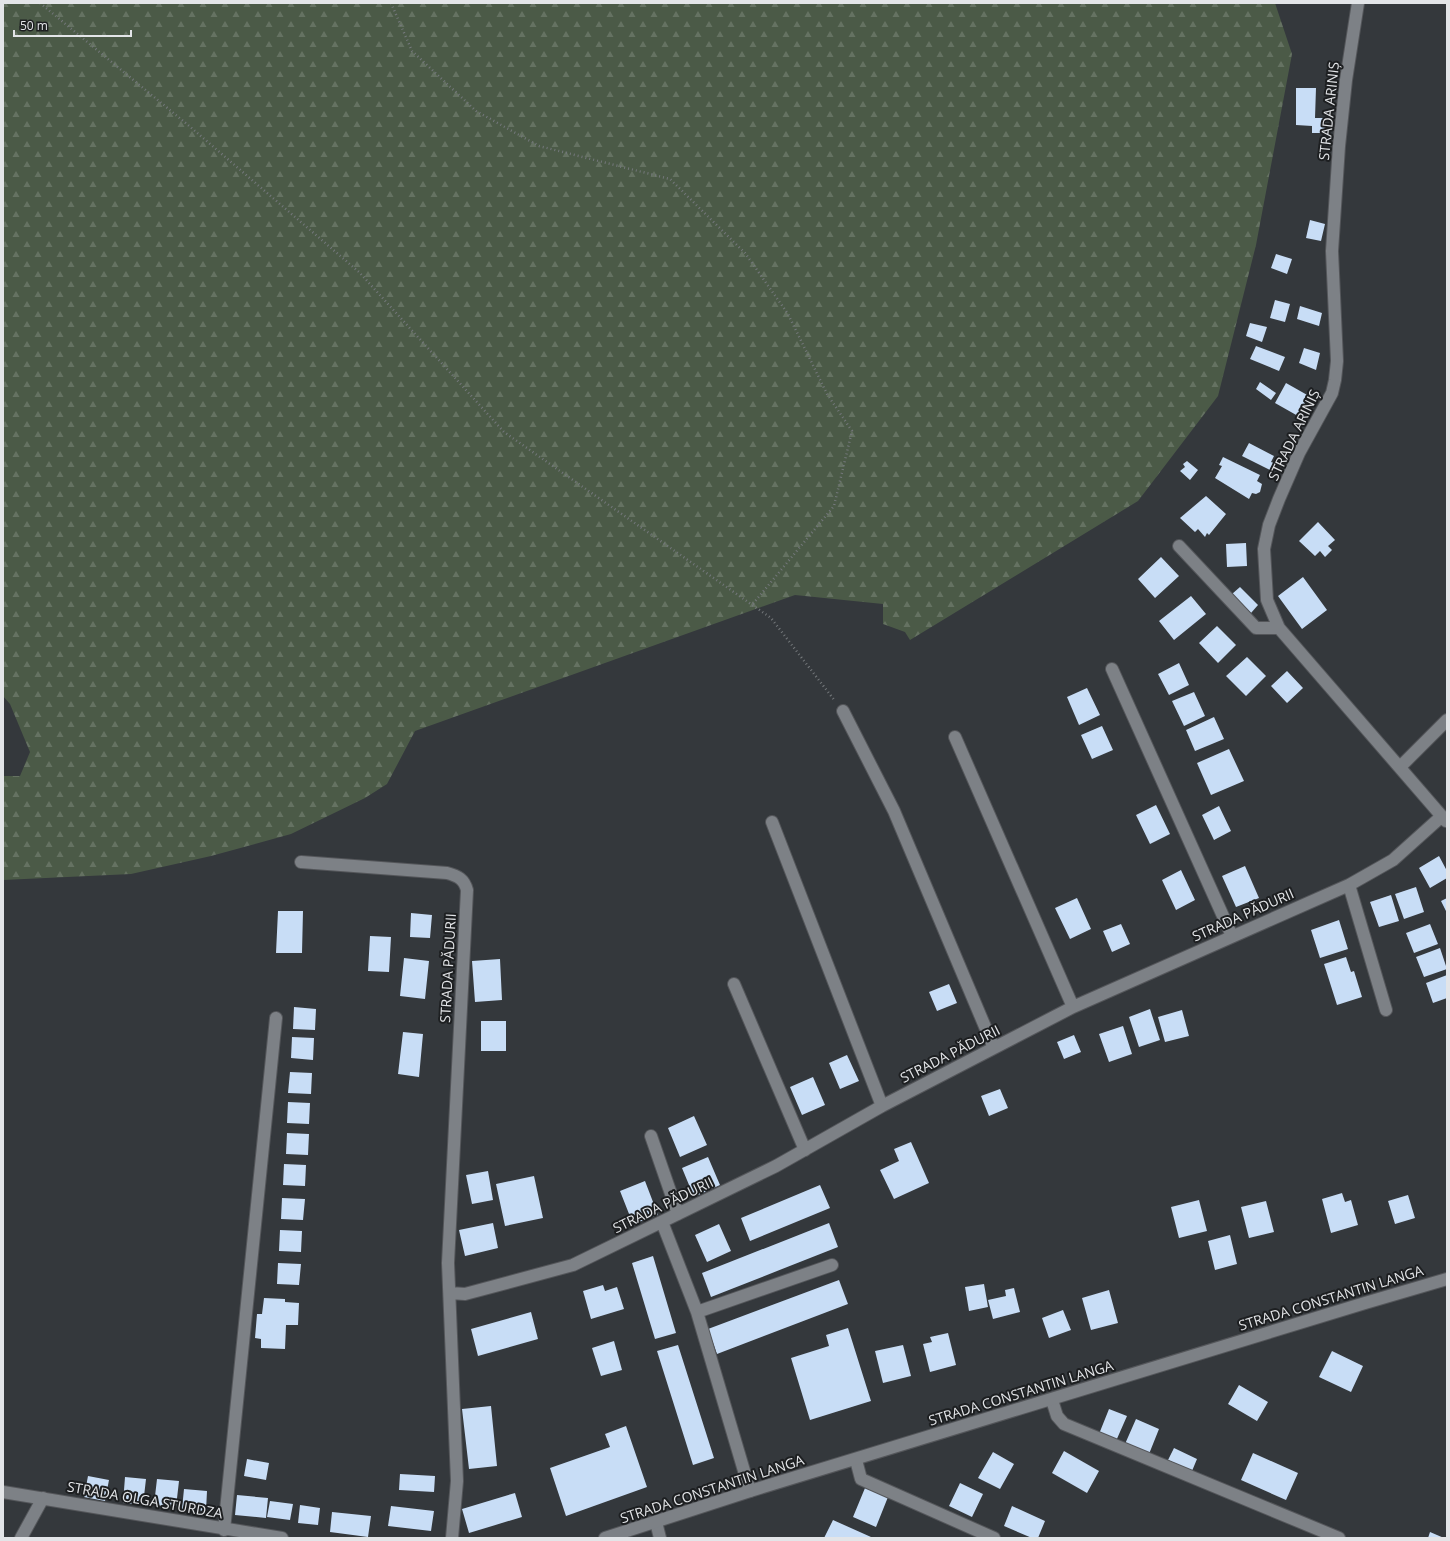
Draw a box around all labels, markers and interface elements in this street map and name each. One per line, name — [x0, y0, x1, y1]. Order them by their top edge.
scale bar — [14, 12, 131, 38]
text: 50 m — [20, 17, 48, 34]
street label: STRADA ARINIȘ — [1314, 61, 1343, 161]
street label: STRADA ARINIȘ — [1263, 386, 1324, 483]
street label: STRADA PĂDURII — [1189, 884, 1297, 946]
street label: STRADA PĂDURII — [435, 913, 460, 1023]
street label: STRADA PĂDURII — [897, 1020, 1003, 1087]
street label: STRADA PĂDURII — [609, 1172, 716, 1237]
street label: STRADA CONSTANTIN LANGA — [1236, 1260, 1426, 1335]
street label: STRADA CONSTANTIN LANGA — [926, 1355, 1116, 1430]
street label: STRADA CONSTANTIN LANGA — [618, 1450, 806, 1527]
street label: STRADA OLGA STURDZA — [66, 1476, 225, 1523]

